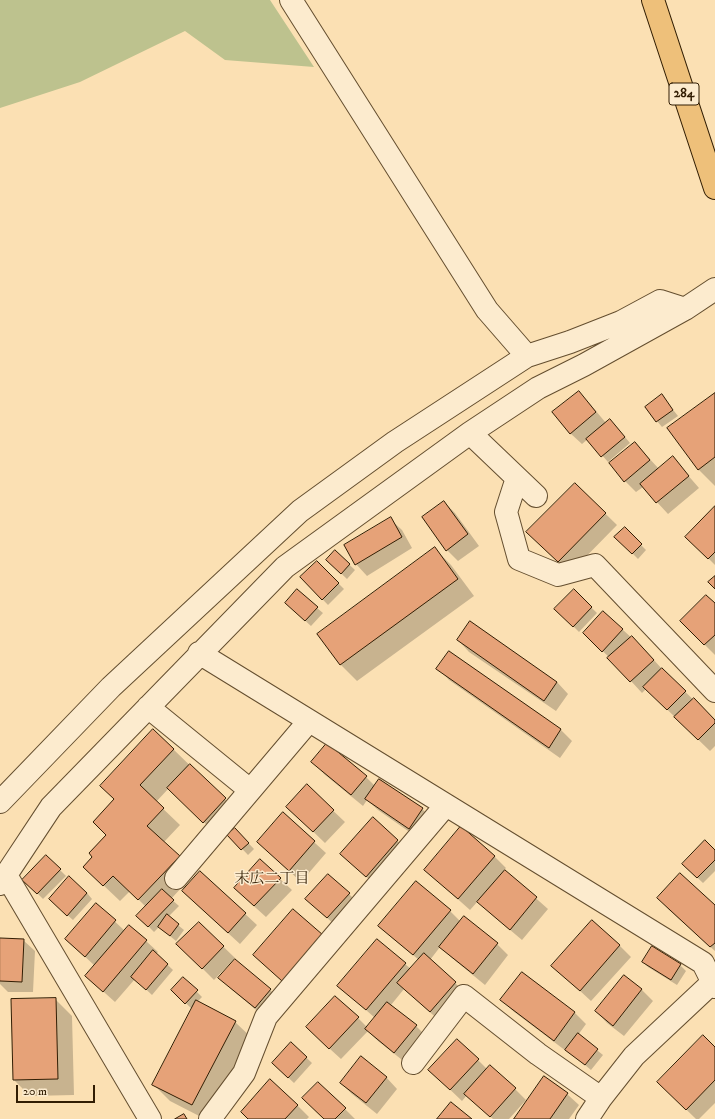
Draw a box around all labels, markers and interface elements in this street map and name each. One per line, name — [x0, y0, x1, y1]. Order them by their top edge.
road number: 284 — [669, 83, 699, 105]
district label: 末広二丁目 — [235, 871, 309, 889]
scale bar — [18, 1077, 97, 1103]
text: 20 m — [23, 1084, 47, 1099]

